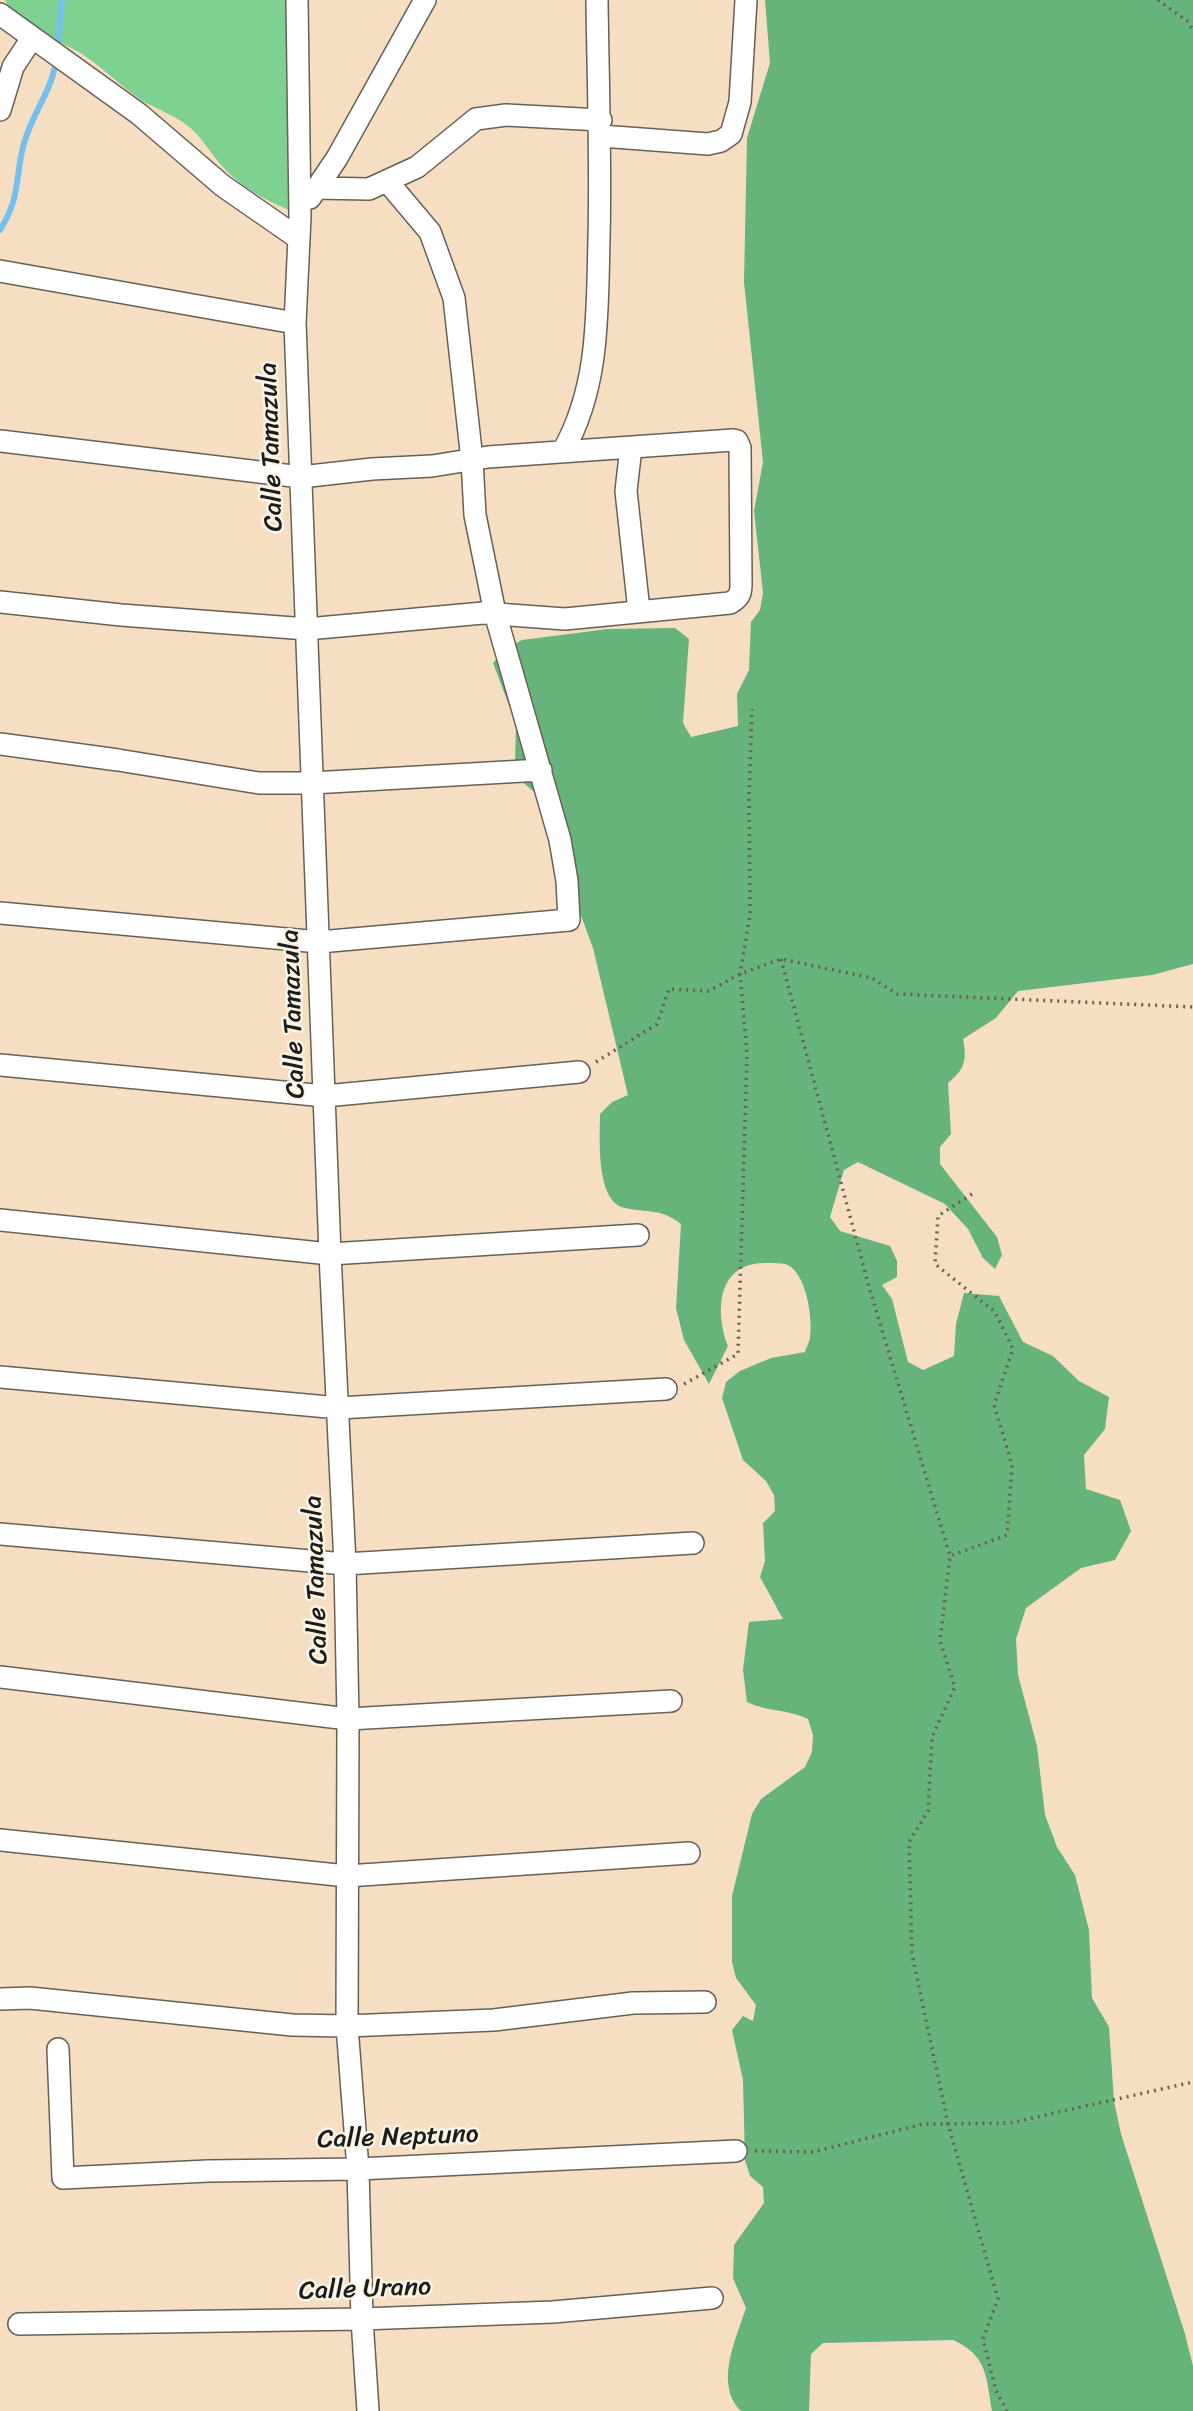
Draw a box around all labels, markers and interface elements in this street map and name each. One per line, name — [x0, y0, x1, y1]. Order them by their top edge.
street label: Calle Tamazula — [253, 362, 291, 532]
street label: Calle Tamazula — [275, 929, 313, 1099]
street label: Calle Tamazula — [298, 1495, 336, 1665]
street label: Calle Neptuno — [317, 2120, 479, 2156]
street label: Calle Urano — [298, 2272, 432, 2308]

